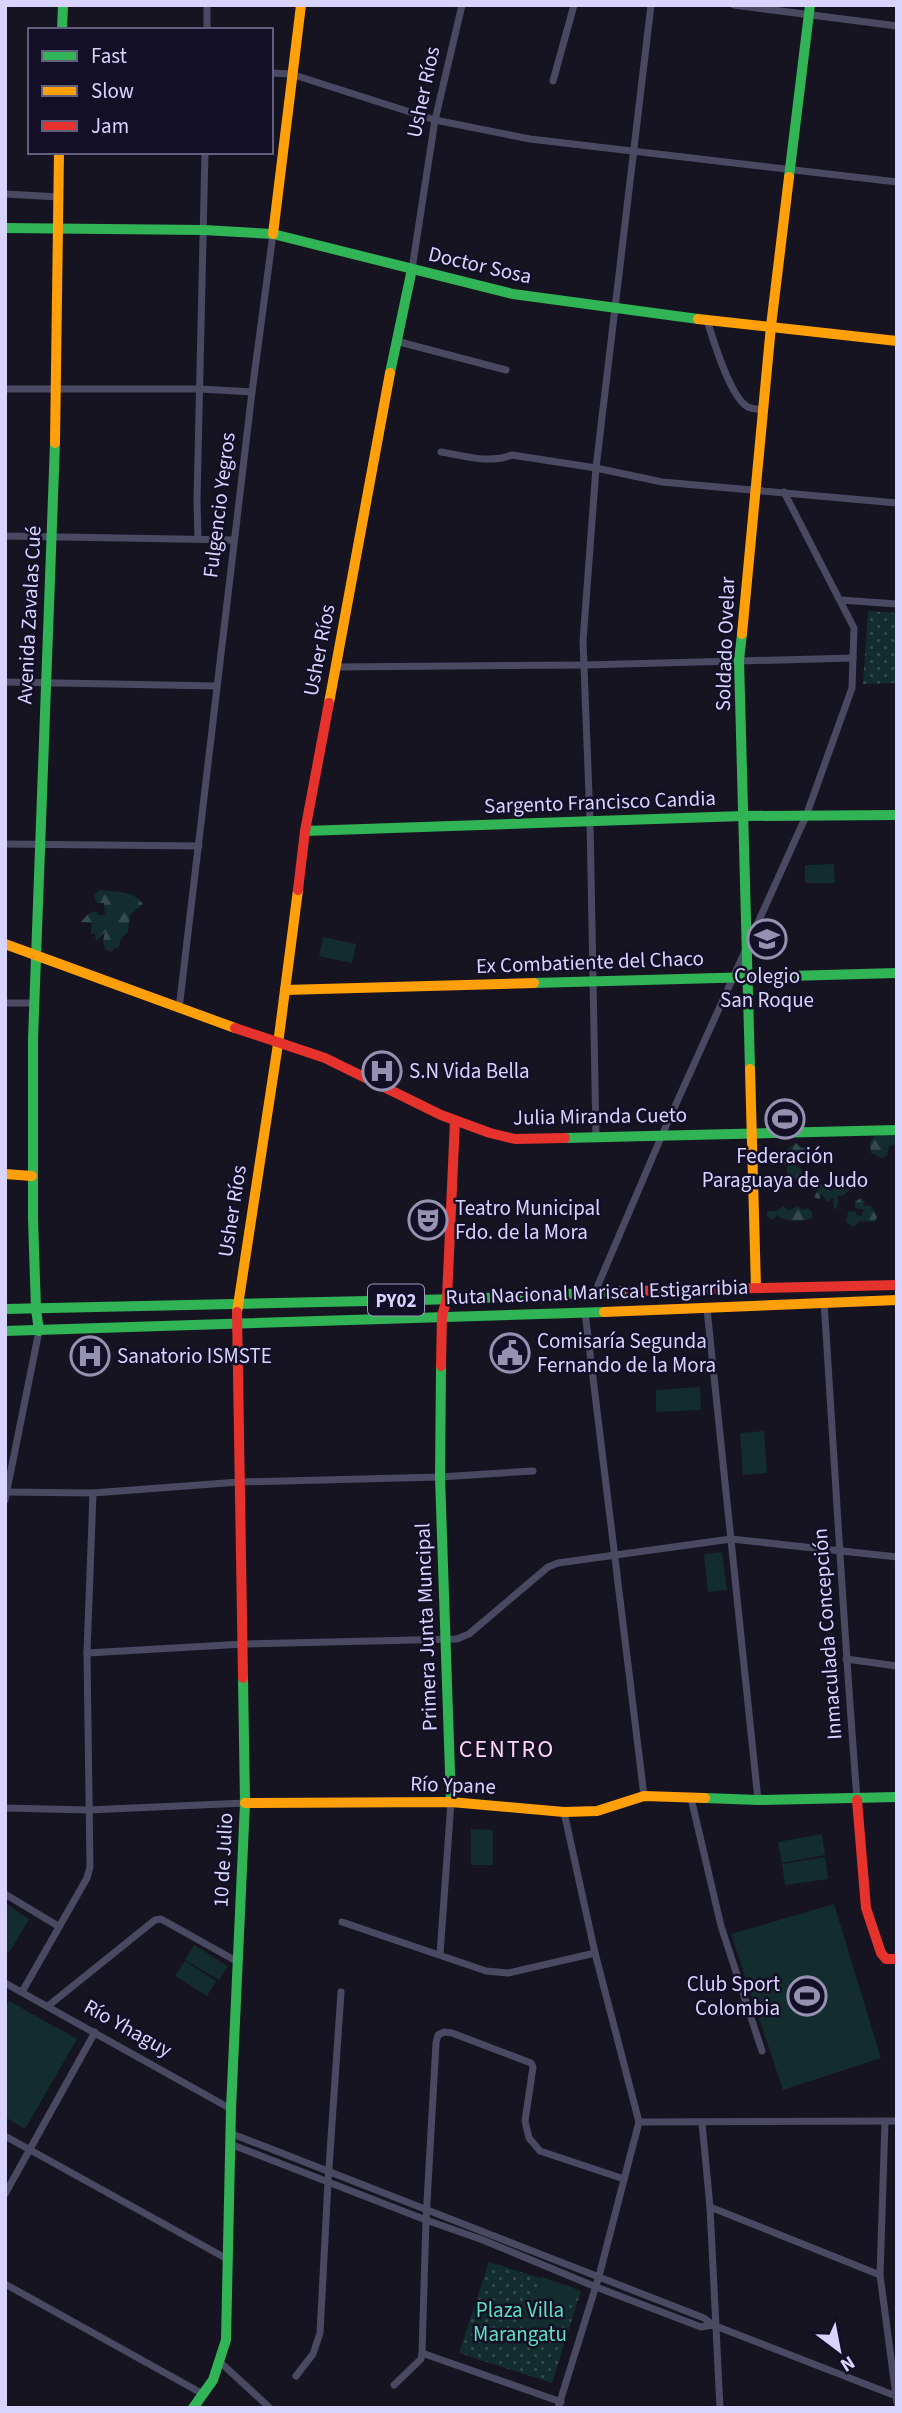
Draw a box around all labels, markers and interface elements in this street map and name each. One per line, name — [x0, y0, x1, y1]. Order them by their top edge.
legend — [28, 28, 273, 154]
text: Fast — [91, 41, 127, 71]
street label: Usher Ríos — [399, 43, 447, 141]
text: Slow — [91, 76, 134, 106]
text: Jam — [91, 111, 129, 141]
street label: Doctor Sosa — [425, 239, 535, 291]
street label: Fulgencio Yegros — [195, 430, 243, 580]
street label: Avenida Zavalas Cué — [9, 525, 49, 705]
street label: Soldado Ovelar — [708, 575, 742, 712]
street label: Usher Ríos — [295, 601, 343, 698]
street label: Sargento Francisco Candia — [484, 783, 716, 821]
school or university icon: Colegio San Roque — [746, 918, 788, 960]
street label: Ex Combatiente del Chaco — [475, 943, 705, 981]
place label: Colegio San Roque — [720, 961, 814, 1015]
hospital icon: S.N Vida Bella — [361, 1050, 403, 1092]
place label: S.N Vida Bella — [409, 1056, 530, 1086]
sports icon: Federación Paraguaya de Judo — [764, 1098, 806, 1140]
street label: Julia Miranda Cueto — [513, 1099, 687, 1133]
place label: Federación Paraguaya de Judo — [702, 1141, 868, 1195]
street label: Usher Ríos — [210, 1163, 254, 1259]
place label: Teatro Municipal Fdo. de la Mora — [455, 1193, 600, 1247]
theatre icon: Teatro Municipal Fdo. de la Mora — [407, 1199, 449, 1241]
street label: Ruta Nacional Mariscal Estigarribia — [445, 1272, 749, 1312]
road number: PY02 — [368, 1284, 424, 1316]
place label: Comisaría Segunda Fernando de la Mora — [537, 1326, 716, 1380]
public building icon: Comisaría Segunda Fernando de la Mora — [489, 1332, 531, 1374]
hospital icon: Sanatorio ISMSTE — [69, 1335, 111, 1377]
place label: Sanatorio ISMSTE — [117, 1341, 272, 1371]
street label: Primera Junta Muncipal — [407, 1522, 445, 1732]
street label: Inmaculada Concepción — [805, 1527, 849, 1741]
district label: CENTRO — [459, 1732, 555, 1767]
street label: Río Ypane — [410, 1769, 496, 1801]
street label: 10 de Julio — [206, 1812, 240, 1908]
place label: Club Sport Colombia — [687, 1969, 780, 2023]
sports icon: Club Sport Colombia — [786, 1975, 828, 2017]
street label: Río Yhaguy — [79, 1991, 178, 2065]
park label: Plaza Villa Marangatu — [473, 2295, 567, 2349]
north arrow — [804, 2315, 874, 2385]
text: N — [835, 2348, 860, 2378]

